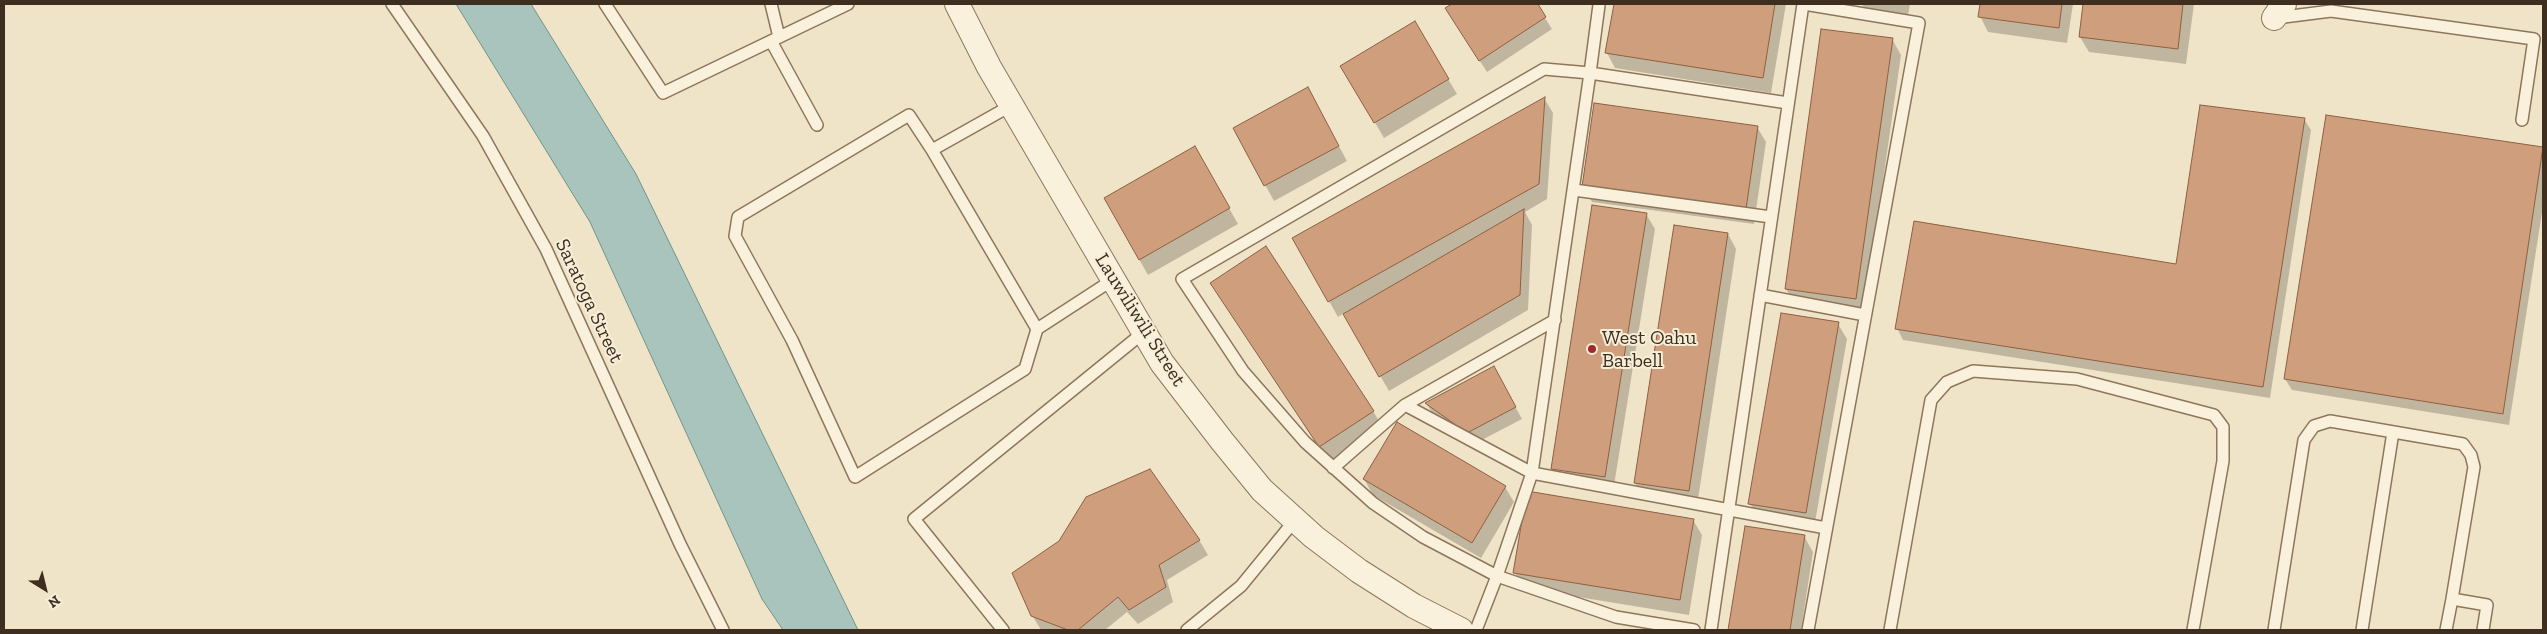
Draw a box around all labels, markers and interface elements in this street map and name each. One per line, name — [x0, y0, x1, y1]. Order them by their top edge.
street label: Saratoga Street — [550, 235, 628, 367]
street label: Lauwiliwili Street — [1089, 249, 1191, 391]
place label: West Oahu Barbell — [1602, 326, 1696, 373]
marker: West Oahu Barbell — [1586, 343, 1598, 355]
north arrow — [20, 564, 70, 614]
text: N — [45, 592, 63, 612]

